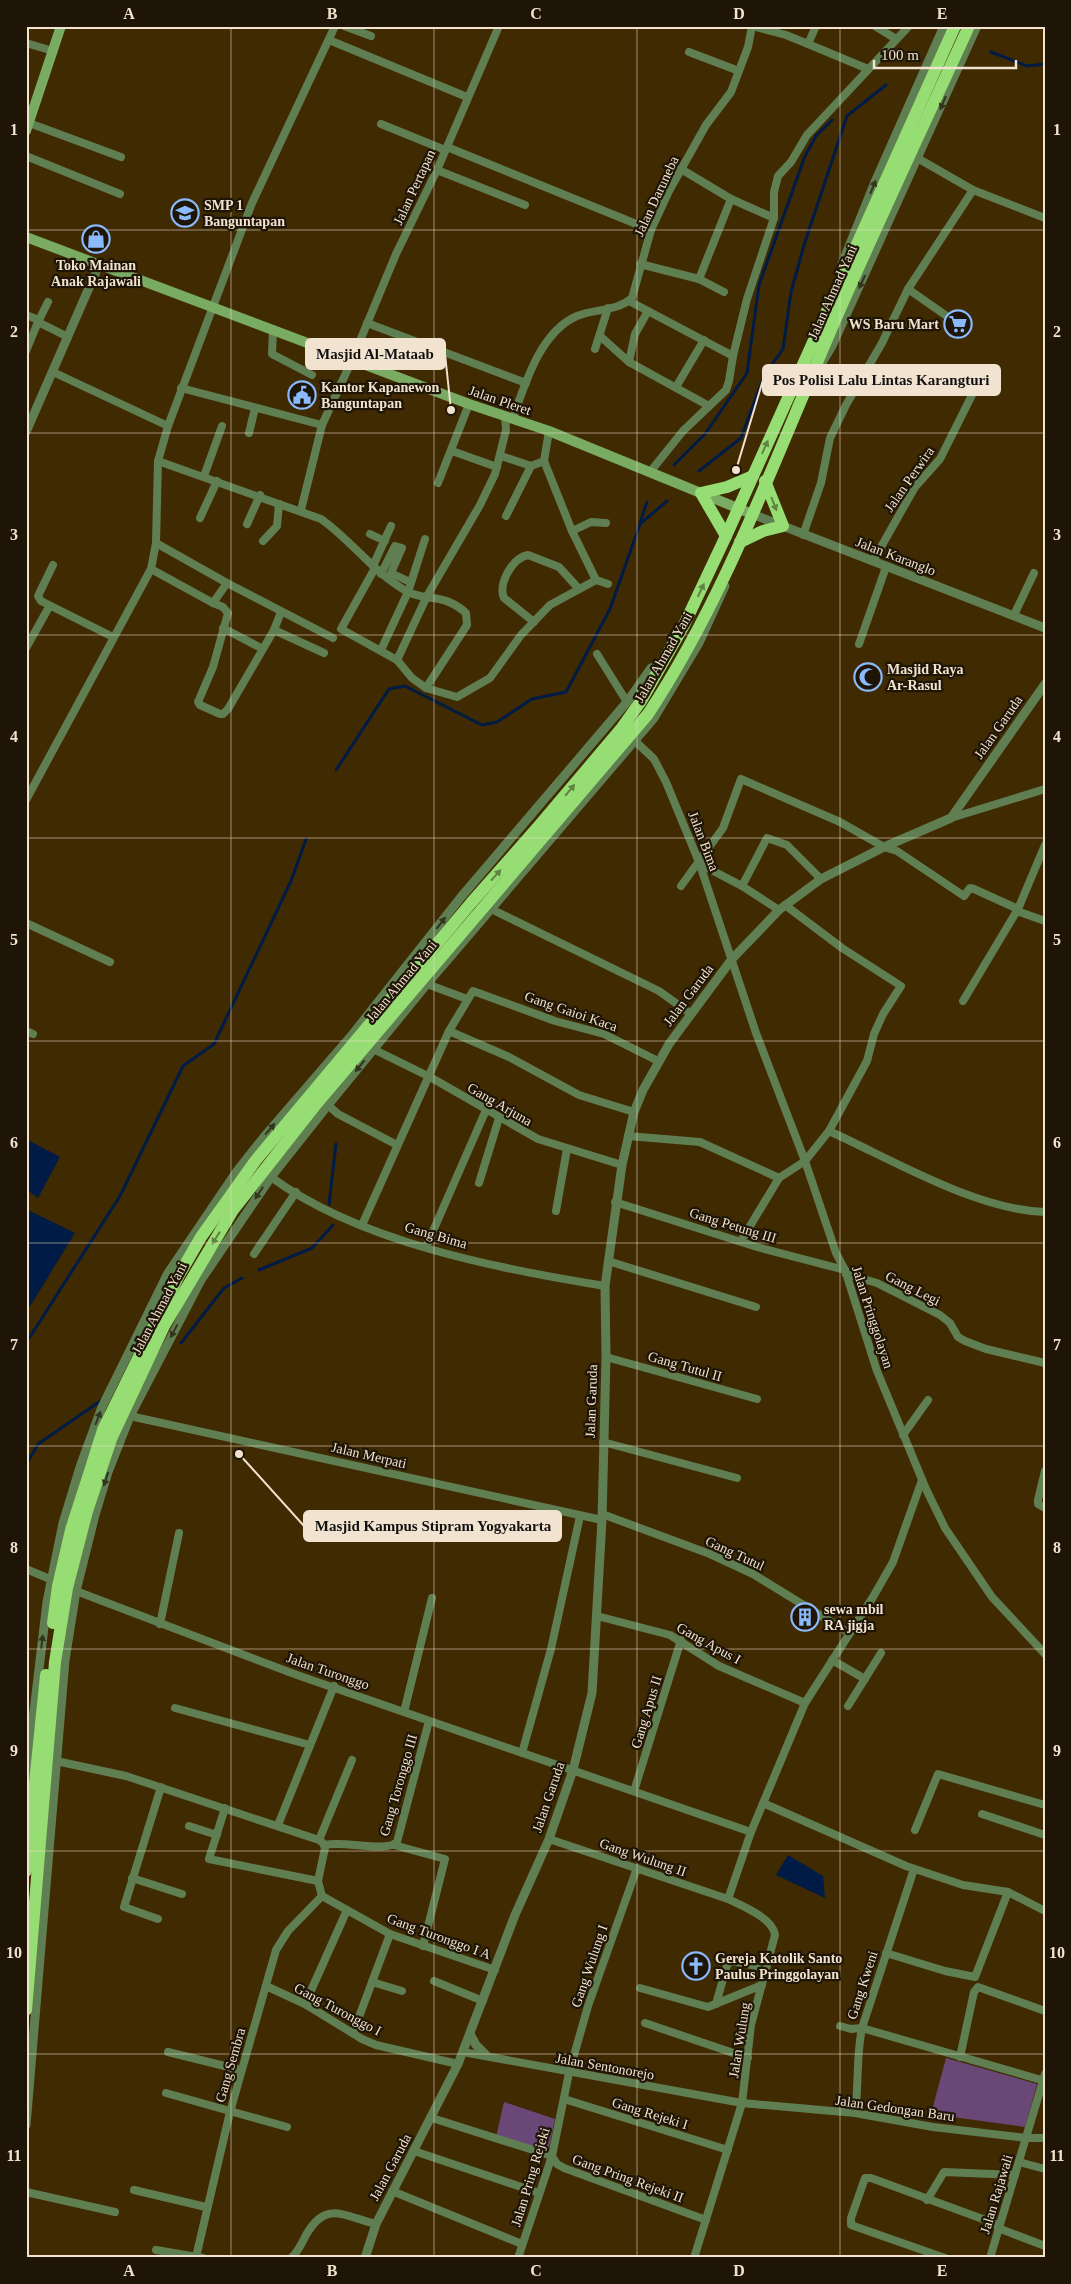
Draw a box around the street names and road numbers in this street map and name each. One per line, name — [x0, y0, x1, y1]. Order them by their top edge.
street label: Jalan Pertapan — [390, 147, 438, 227]
street label: Jalan Daruneba — [631, 153, 682, 239]
street label: Jalan Ahmad Yani — [805, 243, 860, 342]
street label: Jalan Pleret — [467, 383, 533, 418]
street label: Jalan Perwira — [882, 443, 938, 515]
street label: Jalan Karanglo — [854, 534, 938, 579]
street label: Jalan Ahmad Yani — [632, 609, 695, 705]
street label: Jalan Garuda — [971, 692, 1026, 762]
street label: Jalan Bima — [685, 809, 722, 874]
street label: Jalan Ahmad Yani — [363, 938, 440, 1025]
street label: Jalan Garuda — [660, 961, 717, 1029]
street label: Gang Gaioi Kaca — [522, 989, 620, 1035]
street label: Gang Arjuna — [465, 1080, 535, 1129]
street label: Gang Petung III — [688, 1205, 778, 1246]
street label: Gang Bima — [403, 1219, 470, 1252]
street label: Jalan Ahmad Yani — [129, 1260, 190, 1357]
street label: Jalan Pringgolayan — [849, 1264, 896, 1370]
street label: Gang Legi — [883, 1268, 943, 1309]
street label: Gang Tutul II — [646, 1349, 724, 1384]
street label: Jalan Garuda — [583, 1363, 600, 1438]
street label: Jalan Merpati — [330, 1440, 408, 1471]
street label: Gang Tutul — [703, 1533, 767, 1574]
street label: Gang Apus I — [674, 1620, 744, 1667]
street label: Jalan Turonggo — [284, 1650, 371, 1693]
street label: Gang Apus II — [628, 1674, 665, 1750]
street label: Gang Toronggo III — [377, 1732, 420, 1838]
street label: Jalan Garuda — [529, 1759, 568, 1834]
street label: Gang Wulung II — [597, 1836, 689, 1879]
street label: Gang Turonggo I A — [385, 1911, 494, 1963]
street label: Gang Wulung I — [568, 1923, 611, 2009]
street label: Gang Kweni — [844, 1949, 881, 2021]
street label: Gang Turonggo I — [292, 1980, 384, 2039]
street label: Jalan Wulung — [726, 2001, 753, 2079]
street label: Gang Sembra — [213, 2026, 248, 2104]
street label: Jalan Sentonorejo — [554, 2050, 655, 2083]
street label: Jalan Gedongan Baru — [834, 2093, 956, 2124]
street label: Gang Rejeki I — [610, 2095, 690, 2132]
street label: Jalan Pring Rejeki — [508, 2126, 553, 2228]
street label: Jalan Garuda — [367, 2131, 415, 2203]
street label: Gang Pring Rejeki II — [570, 2151, 686, 2206]
street label: Jalan Rajawali — [977, 2153, 1016, 2236]

